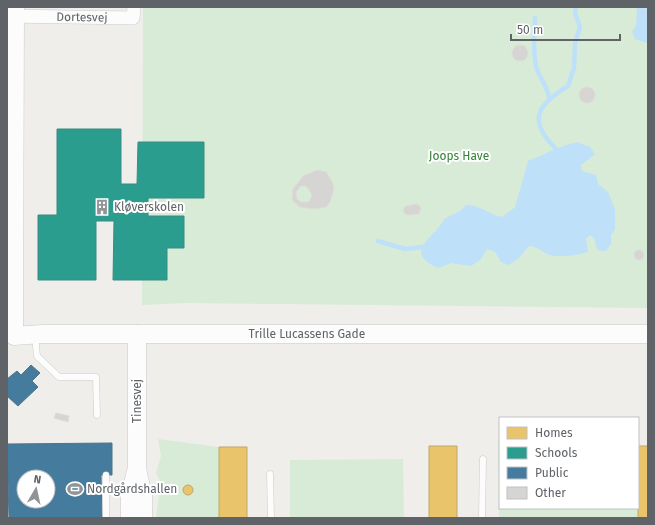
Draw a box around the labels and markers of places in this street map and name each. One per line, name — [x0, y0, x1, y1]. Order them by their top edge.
building icon: Kløverskolen — [93, 198, 111, 216]
place label: Kløverskolen — [114, 200, 184, 214]
sports icon: Nordgårdshallen — [66, 480, 84, 498]
place label: Nordgårdshallen — [87, 482, 177, 496]

